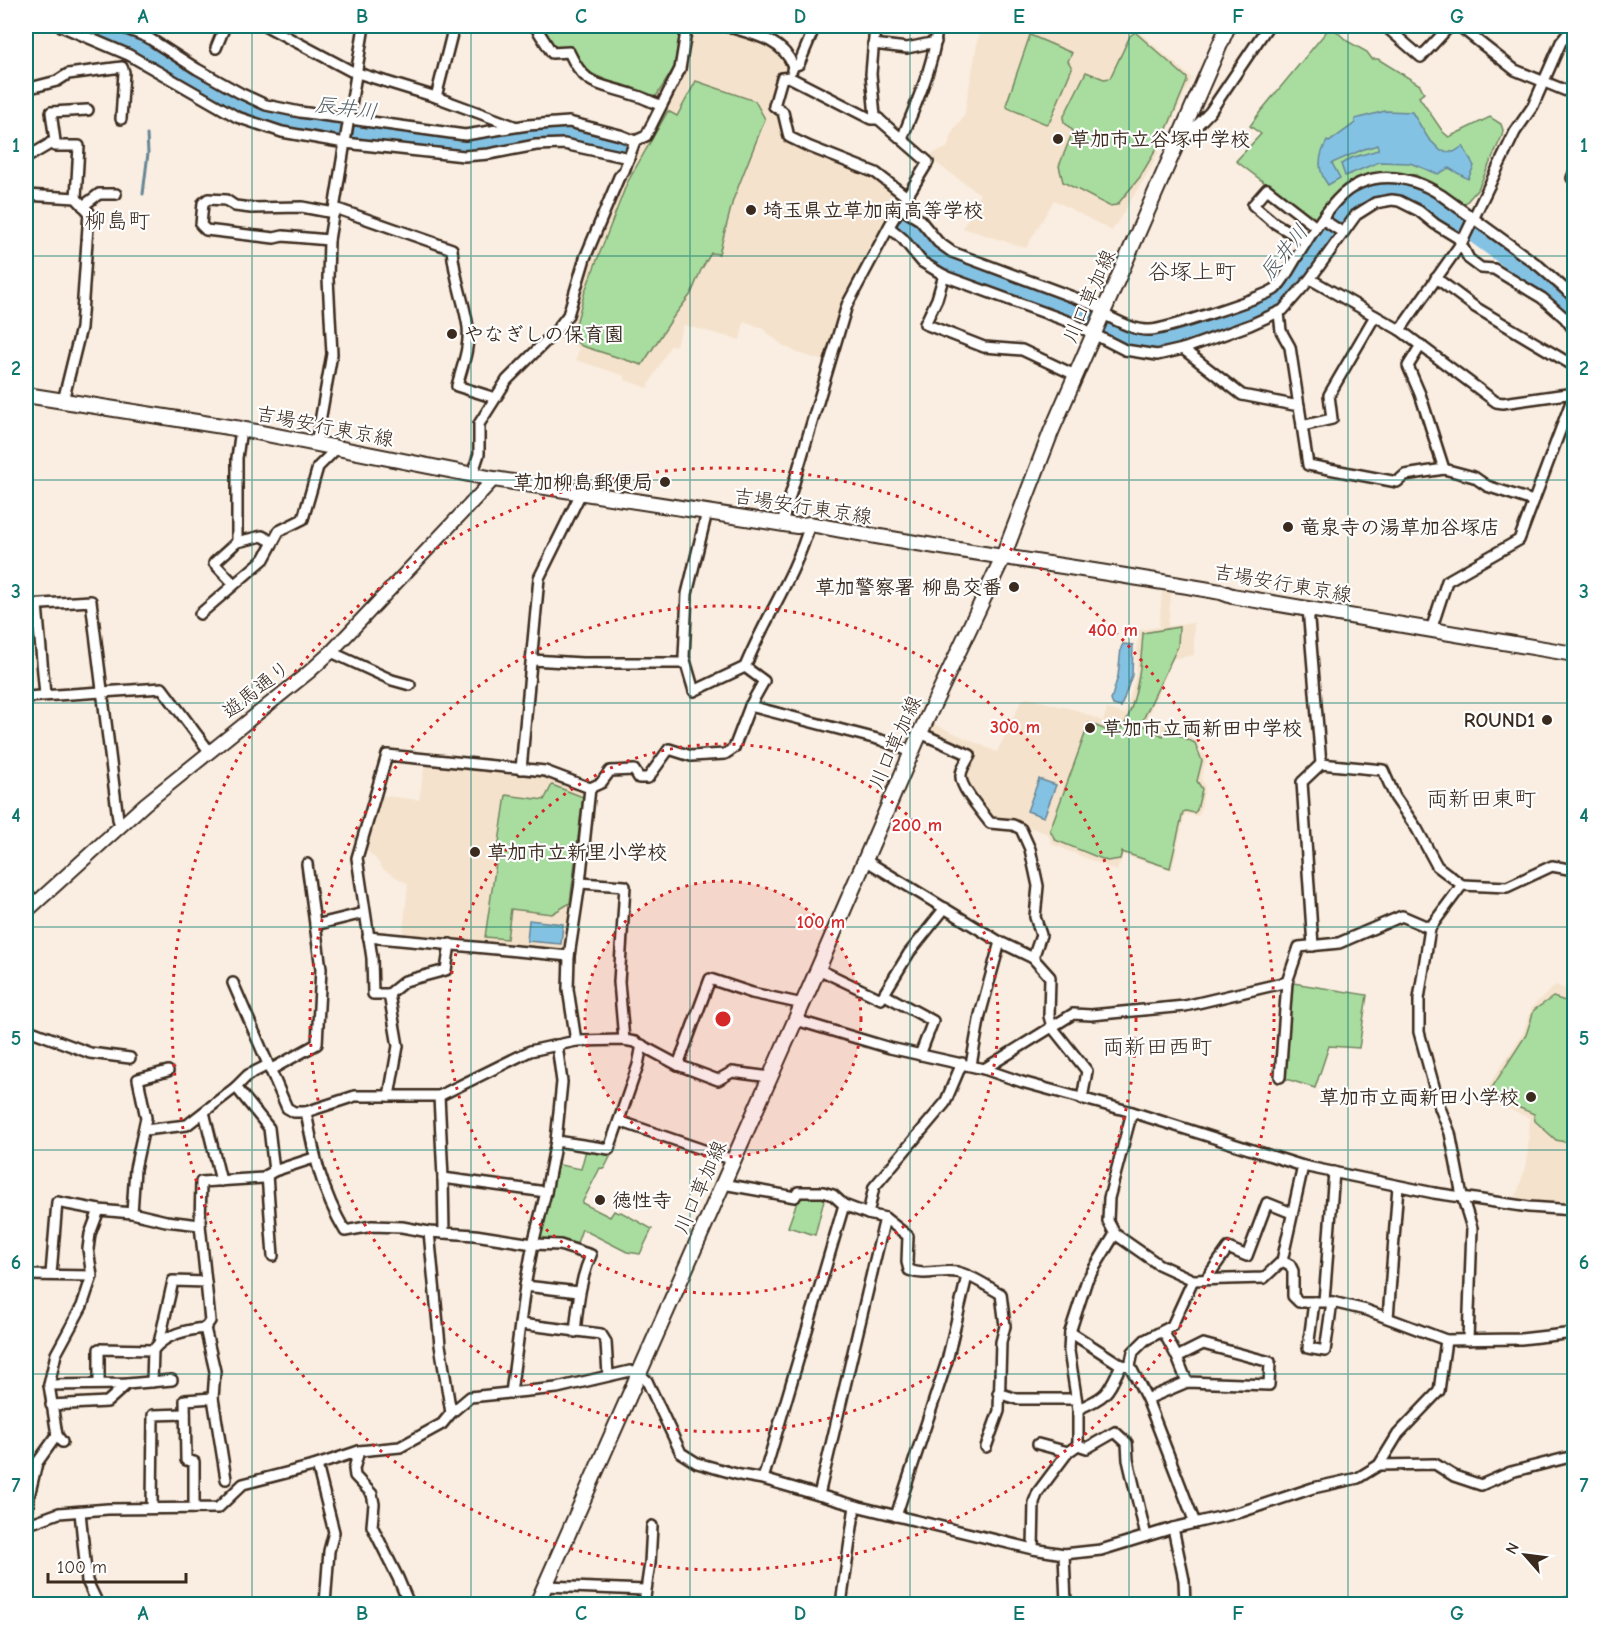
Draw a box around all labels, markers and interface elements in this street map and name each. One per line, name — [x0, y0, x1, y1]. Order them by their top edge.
text: A — [137, 5, 149, 28]
text: B — [356, 5, 368, 28]
text: C — [575, 5, 587, 28]
text: D — [794, 5, 806, 28]
text: E — [1013, 5, 1025, 28]
text: F — [1232, 5, 1244, 28]
text: G — [1450, 5, 1464, 28]
water label: 辰井川 — [313, 92, 379, 124]
place label: 草加市立谷塚中学校 — [1070, 128, 1250, 151]
marker: 草加市立谷塚中学校 — [1051, 132, 1065, 146]
text: 1 — [12, 134, 20, 157]
text: 1 — [1580, 134, 1588, 157]
place label: 埼玉県立草加南高等学校 — [763, 199, 983, 222]
marker: 埼玉県立草加南高等学校 — [744, 203, 758, 217]
district label: 柳島町 — [84, 208, 150, 234]
water label: 辰井川 — [1255, 220, 1313, 284]
street label: 川口草加線 — [1059, 246, 1120, 347]
district label: 谷塚上町 — [1148, 259, 1236, 285]
place label: やなぎしの保育園 — [464, 323, 624, 346]
marker: やなぎしの保育園 — [445, 327, 459, 341]
text: 2 — [11, 357, 21, 380]
text: 2 — [1579, 357, 1589, 380]
street label: 吉場安行東京線 — [254, 402, 396, 451]
place label: 草加柳島郵便局 — [513, 471, 653, 494]
marker: 草加柳島郵便局 — [658, 475, 672, 489]
street label: 吉場安行東京線 — [732, 484, 874, 529]
place label: 竜泉寺の湯草加谷塚店 — [1300, 516, 1500, 539]
marker: 竜泉寺の湯草加谷塚店 — [1281, 520, 1295, 534]
street label: 吉場安行東京線 — [1212, 560, 1354, 607]
place label: 草加警察署 柳島交番 — [815, 576, 1002, 599]
text: 3 — [11, 580, 21, 603]
marker: 草加警察署 柳島交番 — [1007, 580, 1021, 594]
text: 3 — [1579, 580, 1589, 603]
text: 400 m — [1088, 620, 1138, 641]
street label: 遊馬通り — [218, 656, 295, 723]
street label: 川口草加線 — [865, 692, 926, 793]
place label: ROUND1 — [1464, 709, 1535, 732]
marker: ROUND1 — [1540, 713, 1554, 727]
text: 300 m — [990, 717, 1040, 738]
place label: 草加市立両新田中学校 — [1102, 717, 1302, 740]
marker: 草加市立両新田中学校 — [1083, 721, 1097, 735]
district label: 両新田東町 — [1426, 786, 1536, 812]
text: 4 — [11, 804, 21, 827]
text: 4 — [1579, 804, 1589, 827]
text: 200 m — [892, 815, 942, 836]
place label: 草加市立新里小学校 — [487, 841, 667, 864]
marker: 草加市立新里小学校 — [468, 845, 482, 859]
text: 100 m — [797, 912, 845, 933]
centre of rings — [713, 1009, 733, 1029]
text: 5 — [11, 1027, 21, 1050]
text: 5 — [1579, 1027, 1589, 1050]
district label: 両新田西町 — [1102, 1034, 1212, 1060]
place label: 草加市立両新田小学校 — [1319, 1086, 1519, 1109]
marker: 草加市立両新田小学校 — [1524, 1090, 1538, 1104]
street label: 川口草加線 — [670, 1137, 731, 1238]
place label: 徳性寺 — [612, 1189, 672, 1212]
marker: 徳性寺 — [593, 1193, 607, 1207]
text: 6 — [11, 1251, 21, 1274]
text: 6 — [1579, 1251, 1589, 1274]
text: 7 — [12, 1474, 21, 1497]
text: 7 — [1580, 1474, 1589, 1497]
north arrow — [1495, 1525, 1555, 1585]
text: N — [1502, 1540, 1523, 1557]
scale bar — [48, 1546, 186, 1584]
text: 100 m — [57, 1557, 107, 1578]
text: A — [137, 1602, 149, 1625]
text: B — [356, 1602, 368, 1625]
text: C — [575, 1602, 587, 1625]
text: D — [794, 1602, 806, 1625]
text: E — [1013, 1602, 1025, 1625]
text: F — [1232, 1602, 1244, 1625]
text: G — [1450, 1602, 1464, 1625]

